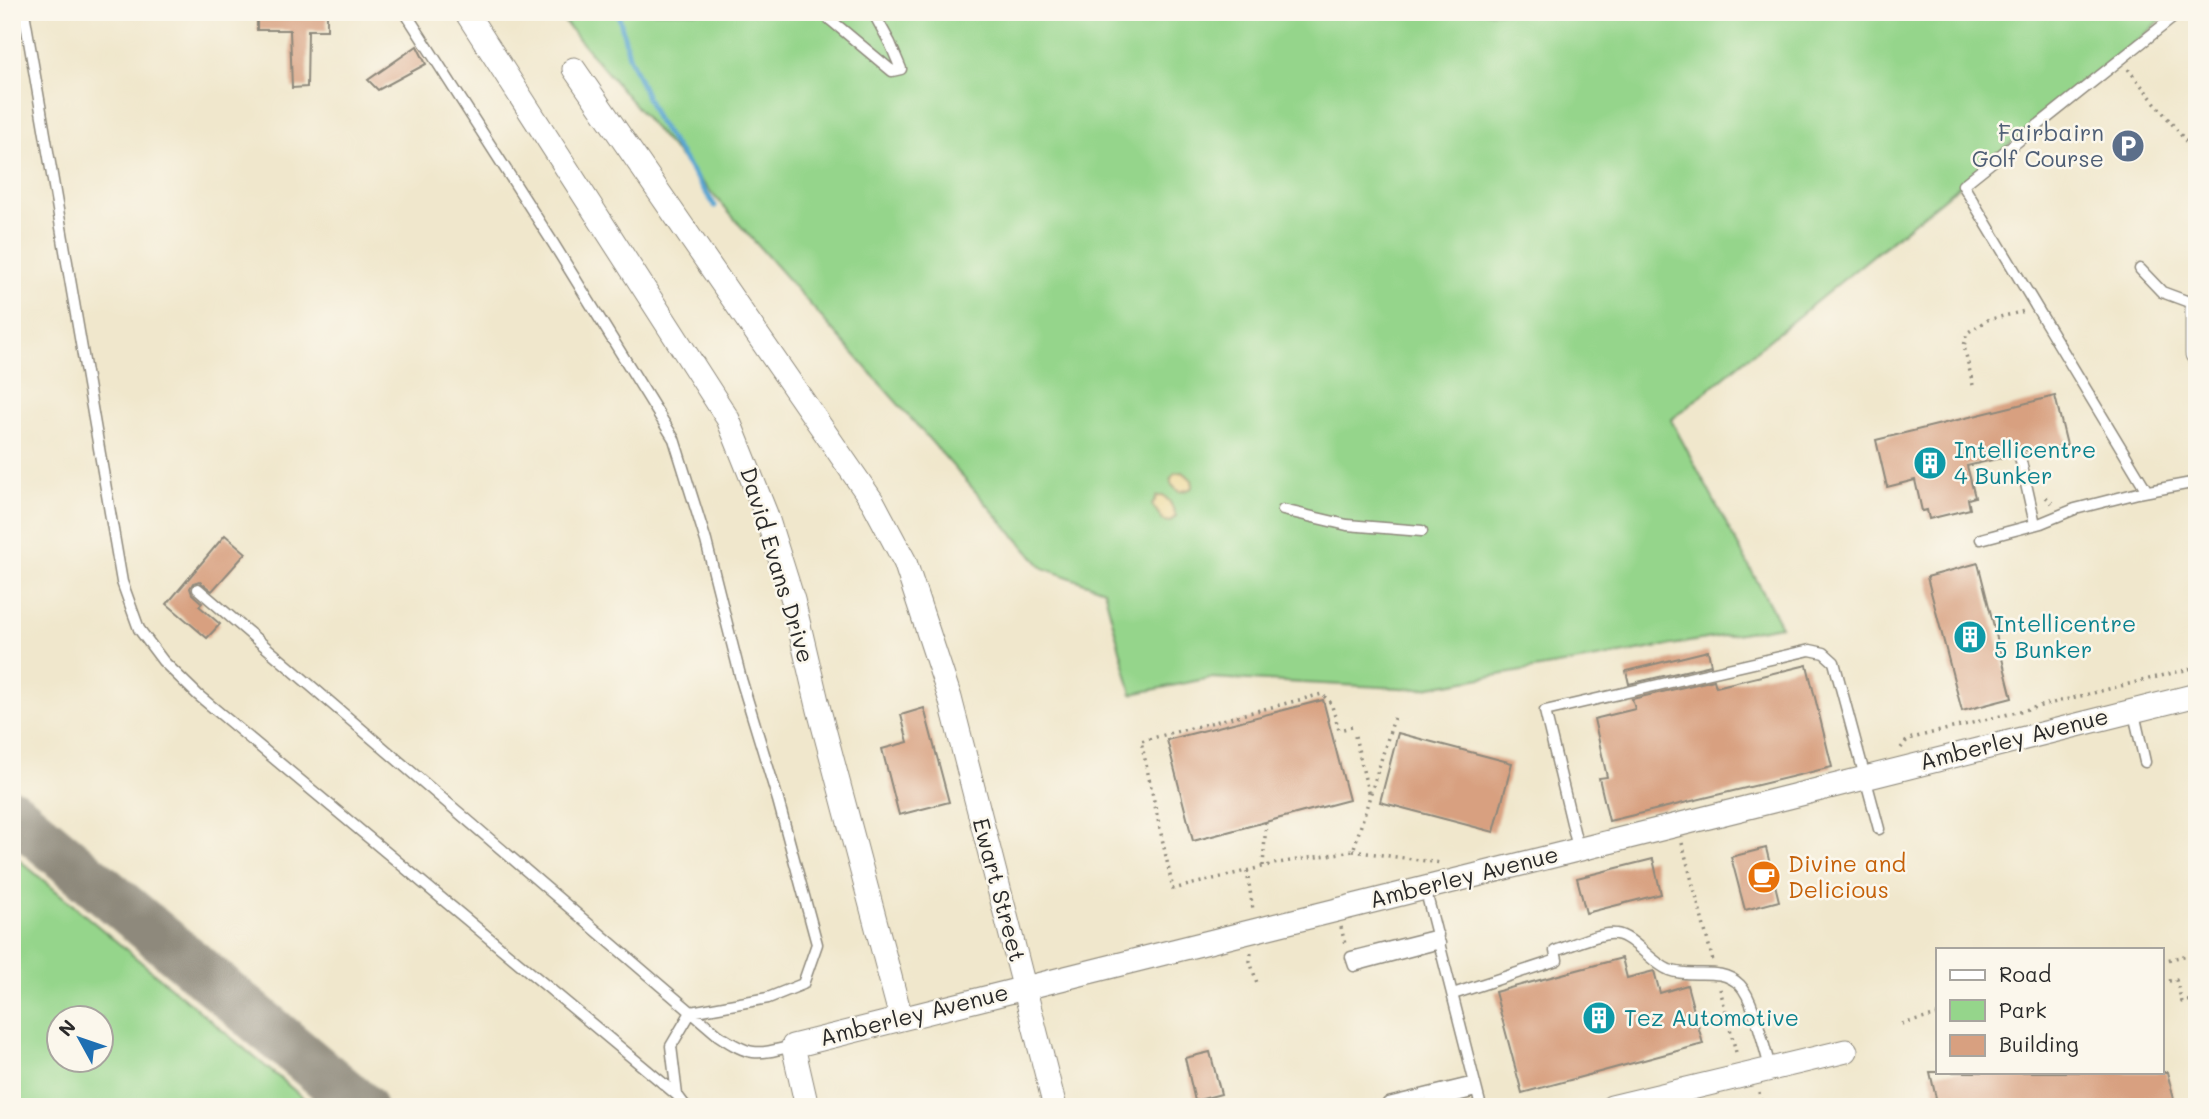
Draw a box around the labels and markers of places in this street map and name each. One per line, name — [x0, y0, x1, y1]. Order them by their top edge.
place label: Fairbairn Golf Course — [1972, 117, 2104, 173]
parking icon: Fairbairn Golf Course — [2109, 127, 2147, 165]
place label: Intellicentre 4 Bunker — [1954, 434, 2096, 490]
building icon: Intellicentre 4 Bunker — [1911, 444, 1949, 482]
place label: Intellicentre 5 Bunker — [1994, 608, 2136, 664]
building icon: Intellicentre 5 Bunker — [1951, 618, 1989, 656]
place label: Divine and Delicious — [1788, 848, 1906, 904]
cafe icon: Divine and Delicious — [1745, 858, 1783, 896]
building icon: Tez Automotive — [1580, 999, 1618, 1037]
place label: Tez Automotive — [1624, 1002, 1799, 1032]

